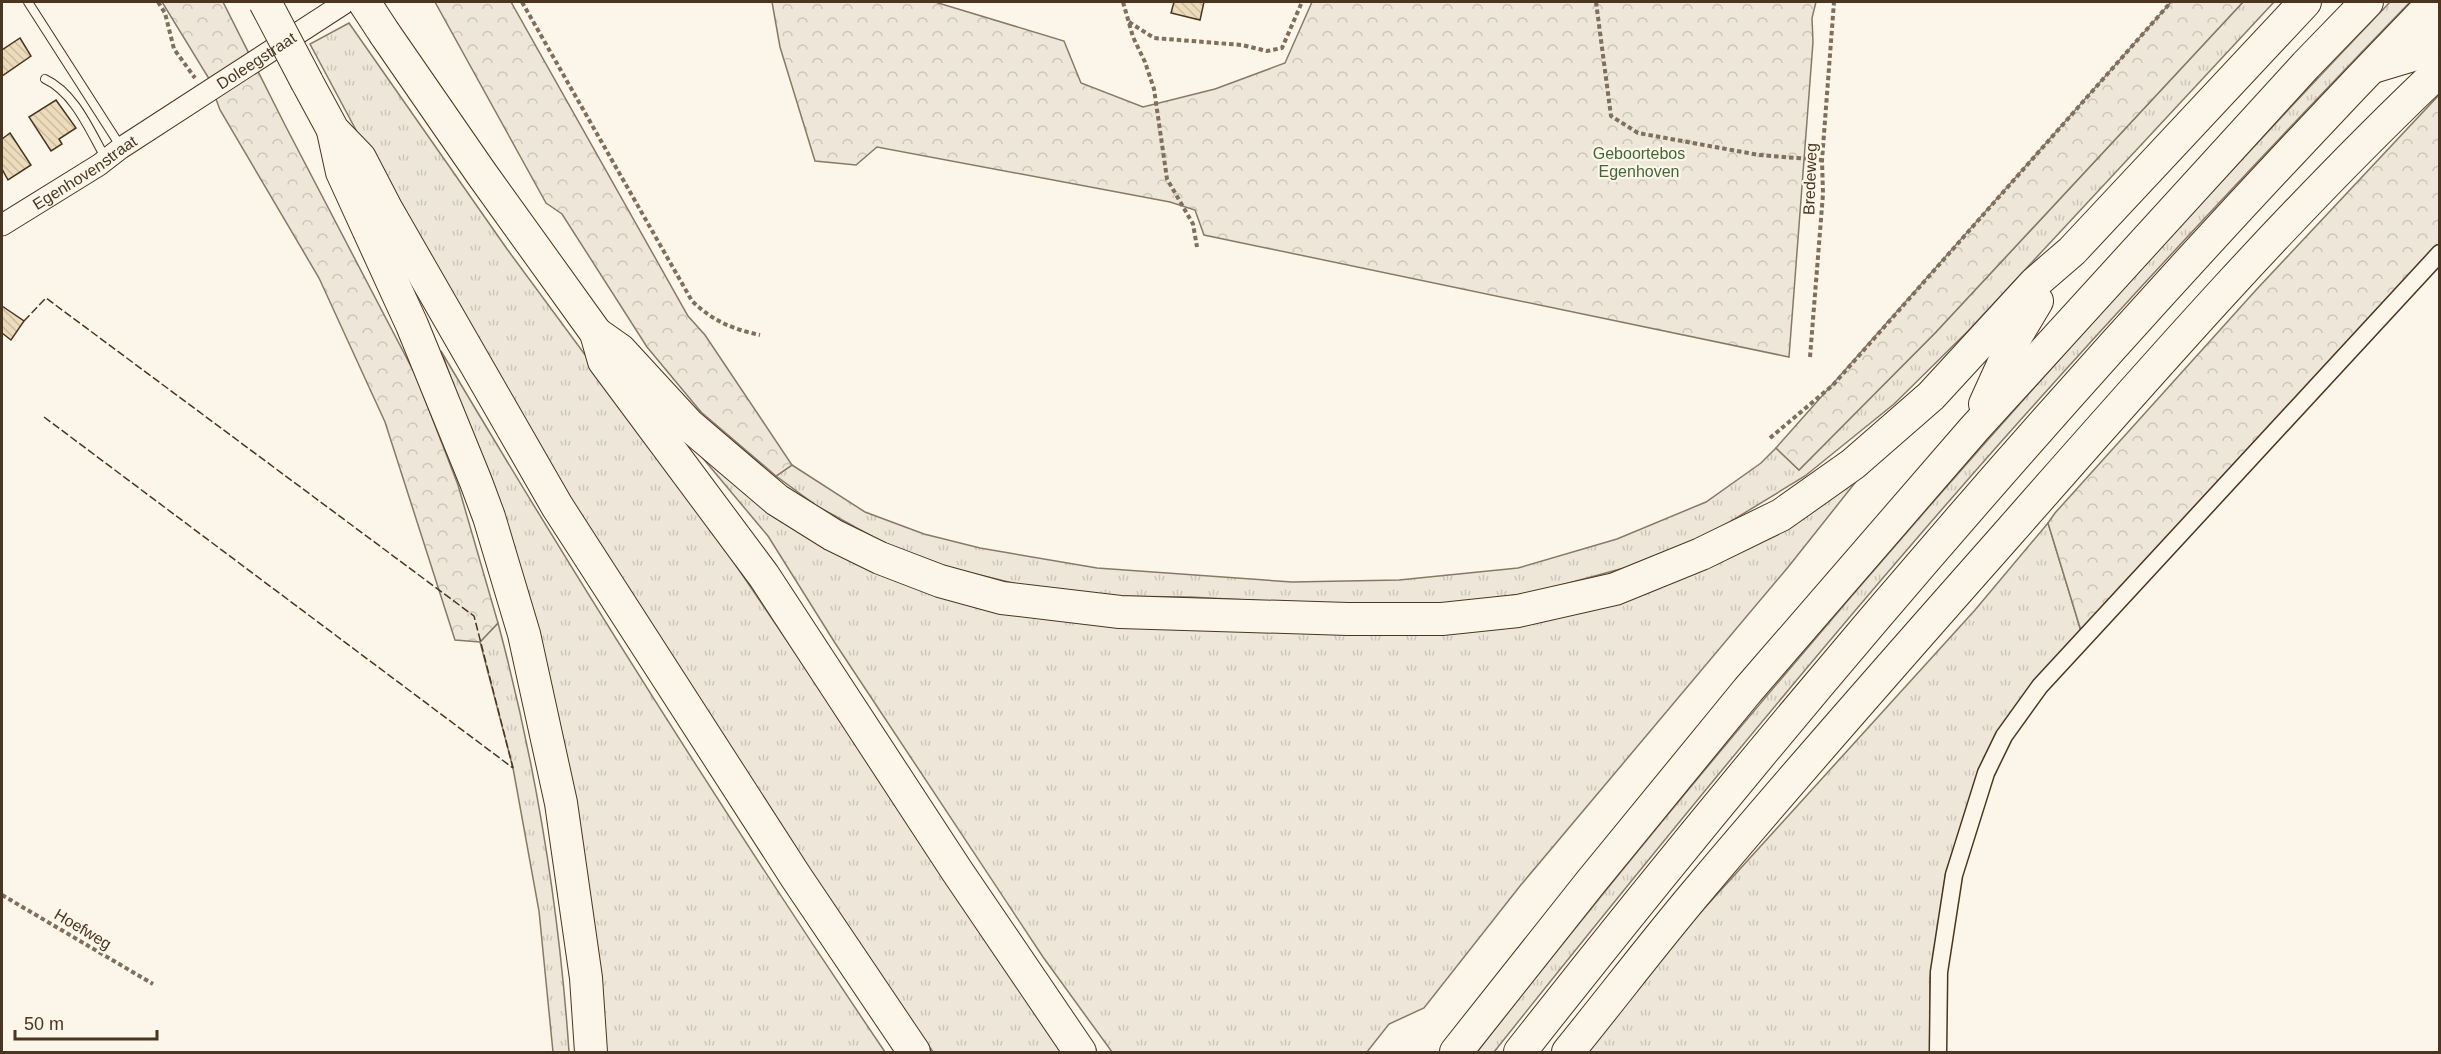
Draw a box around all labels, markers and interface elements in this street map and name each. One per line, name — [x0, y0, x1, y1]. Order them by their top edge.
street label: Doleegstraat — [213, 28, 299, 92]
street label: Egenhovenstraat — [29, 131, 140, 213]
street label: Bredeweg — [1800, 143, 1820, 215]
park label: Geboortebos Egenhoven — [1593, 145, 1685, 180]
street label: Hoefweg — [52, 905, 114, 953]
scale bar — [15, 1003, 158, 1041]
text: 50 m — [24, 1014, 64, 1034]

